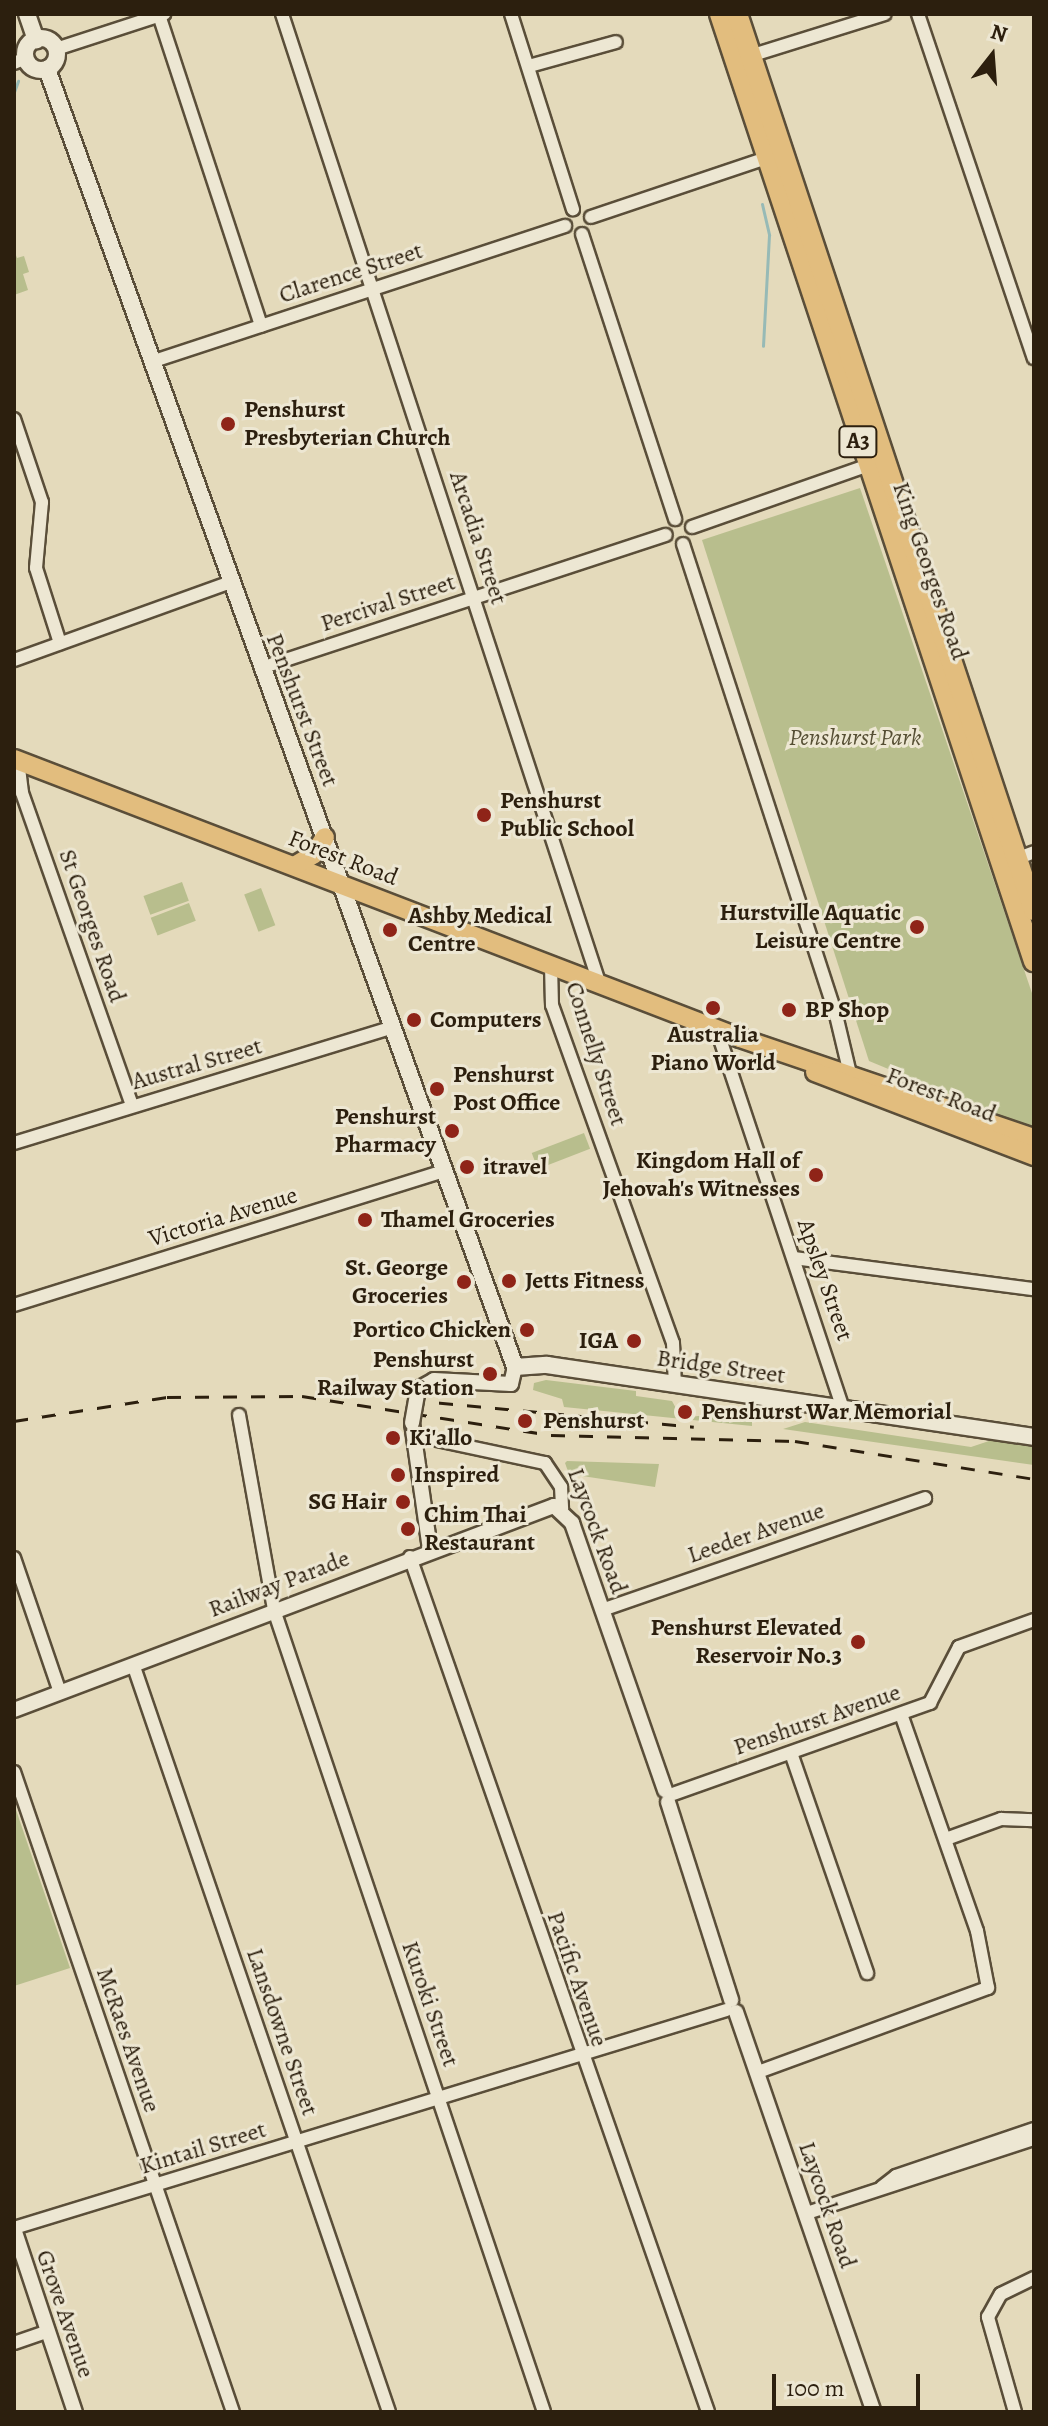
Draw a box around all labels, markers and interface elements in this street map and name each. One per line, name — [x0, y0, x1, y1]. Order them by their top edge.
north arrow — [952, 16, 1032, 96]
text: N — [987, 16, 1011, 50]
street label: Clarence Street — [276, 236, 426, 310]
place label: Penshurst Presbyterian Church — [244, 396, 451, 452]
marker: Penshurst Presbyterian Church — [219, 415, 237, 433]
road number: A3 — [838, 424, 878, 460]
street label: Arcadia Street — [443, 468, 513, 608]
street label: King Georges Road — [886, 478, 974, 664]
street label: Percival Street — [317, 568, 459, 638]
street label: Penshurst Street — [260, 629, 344, 791]
park label: Penshurst Park — [789, 724, 921, 752]
place label: Penshurst Public School — [500, 787, 634, 843]
marker: Penshurst Public School — [475, 806, 493, 824]
street label: Forest Road — [284, 824, 402, 892]
street label: St Georges Road — [52, 846, 132, 1006]
place label: Hurstville Aquatic Leisure Centre — [720, 899, 901, 955]
place label: Ashby Medical Centre — [408, 902, 552, 958]
marker: Hurstville Aquatic Leisure Centre — [908, 918, 926, 936]
marker: Ashby Medical Centre — [379, 919, 401, 941]
street label: Connelly Street — [559, 978, 633, 1130]
place label: BP Shop — [805, 996, 889, 1024]
marker: Australia Piano World — [704, 999, 722, 1017]
marker: BP Shop — [780, 1001, 798, 1019]
place label: Computers — [430, 1006, 542, 1034]
marker: Computers — [405, 1011, 423, 1029]
place label: Australia Piano World — [650, 1021, 776, 1077]
street label: Austral Street — [129, 1032, 265, 1096]
place label: Penshurst Post Office — [453, 1061, 560, 1117]
street label: Forest Road — [882, 1061, 1000, 1129]
marker: Penshurst Post Office — [428, 1080, 446, 1098]
place label: Penshurst Pharmacy — [335, 1103, 436, 1159]
marker: Penshurst Pharmacy — [443, 1122, 461, 1140]
place label: Kingdom Hall of Jehovah's Witnesses — [602, 1147, 800, 1203]
place label: itravel — [483, 1153, 547, 1181]
marker: itravel — [458, 1158, 476, 1176]
marker: Kingdom Hall of Jehovah's Witnesses — [807, 1166, 825, 1184]
street label: Victoria Avenue — [145, 1181, 301, 1253]
place label: Thamel Groceries — [381, 1206, 555, 1234]
marker: Thamel Groceries — [356, 1211, 374, 1229]
street label: Apsley Street — [791, 1215, 859, 1345]
place label: St. George Groceries — [344, 1254, 448, 1310]
place label: Jetts Fitness — [525, 1267, 645, 1295]
marker: Jetts Fitness — [500, 1272, 518, 1290]
marker: St. George Groceries — [455, 1273, 473, 1291]
place label: Portico Chicken — [352, 1316, 511, 1344]
marker: Portico Chicken — [518, 1321, 536, 1339]
place label: IGA — [579, 1327, 618, 1355]
marker: IGA — [625, 1332, 643, 1350]
street label: Bridge Street — [655, 1344, 787, 1390]
place label: Penshurst Railway Station — [317, 1346, 474, 1402]
marker: Penshurst Railway Station — [481, 1365, 499, 1383]
place label: Penshurst War Memorial — [701, 1398, 952, 1426]
marker: Penshurst War Memorial — [676, 1403, 694, 1421]
place label: Penshurst — [543, 1407, 644, 1435]
marker: Penshurst — [514, 1410, 536, 1432]
place label: Ki'allo — [409, 1424, 472, 1452]
marker: Ki'allo — [384, 1429, 402, 1447]
place label: Inspired — [414, 1461, 499, 1489]
street label: Laycock Road — [561, 1464, 633, 1598]
marker: Inspired — [389, 1466, 407, 1484]
place label: SG Hair — [308, 1488, 387, 1516]
marker: SG Hair — [394, 1493, 412, 1511]
street label: Leeder Avenue — [684, 1496, 828, 1570]
place label: Chim Thai Restaurant — [424, 1501, 535, 1557]
marker: Chim Thai Restaurant — [399, 1520, 417, 1538]
street label: Railway Parade — [205, 1544, 353, 1624]
place label: Penshurst Elevated Reservoir No.3 — [650, 1614, 842, 1670]
marker: Penshurst Elevated Reservoir No.3 — [849, 1633, 867, 1651]
street label: Penshurst Avenue — [730, 1678, 904, 1762]
street label: Pacific Avenue — [540, 1907, 614, 2051]
street label: Kuroki Street — [395, 1937, 465, 2071]
street label: Lansdowne Street — [240, 1944, 324, 2120]
street label: McRaes Avenue — [90, 1964, 166, 2116]
street label: Kintail Street — [136, 2115, 270, 2181]
street label: Laycock Road — [792, 2138, 862, 2272]
street label: Grove Avenue — [30, 2246, 100, 2382]
scale bar — [776, 2358, 924, 2408]
text: 100 m — [786, 2372, 845, 2404]

